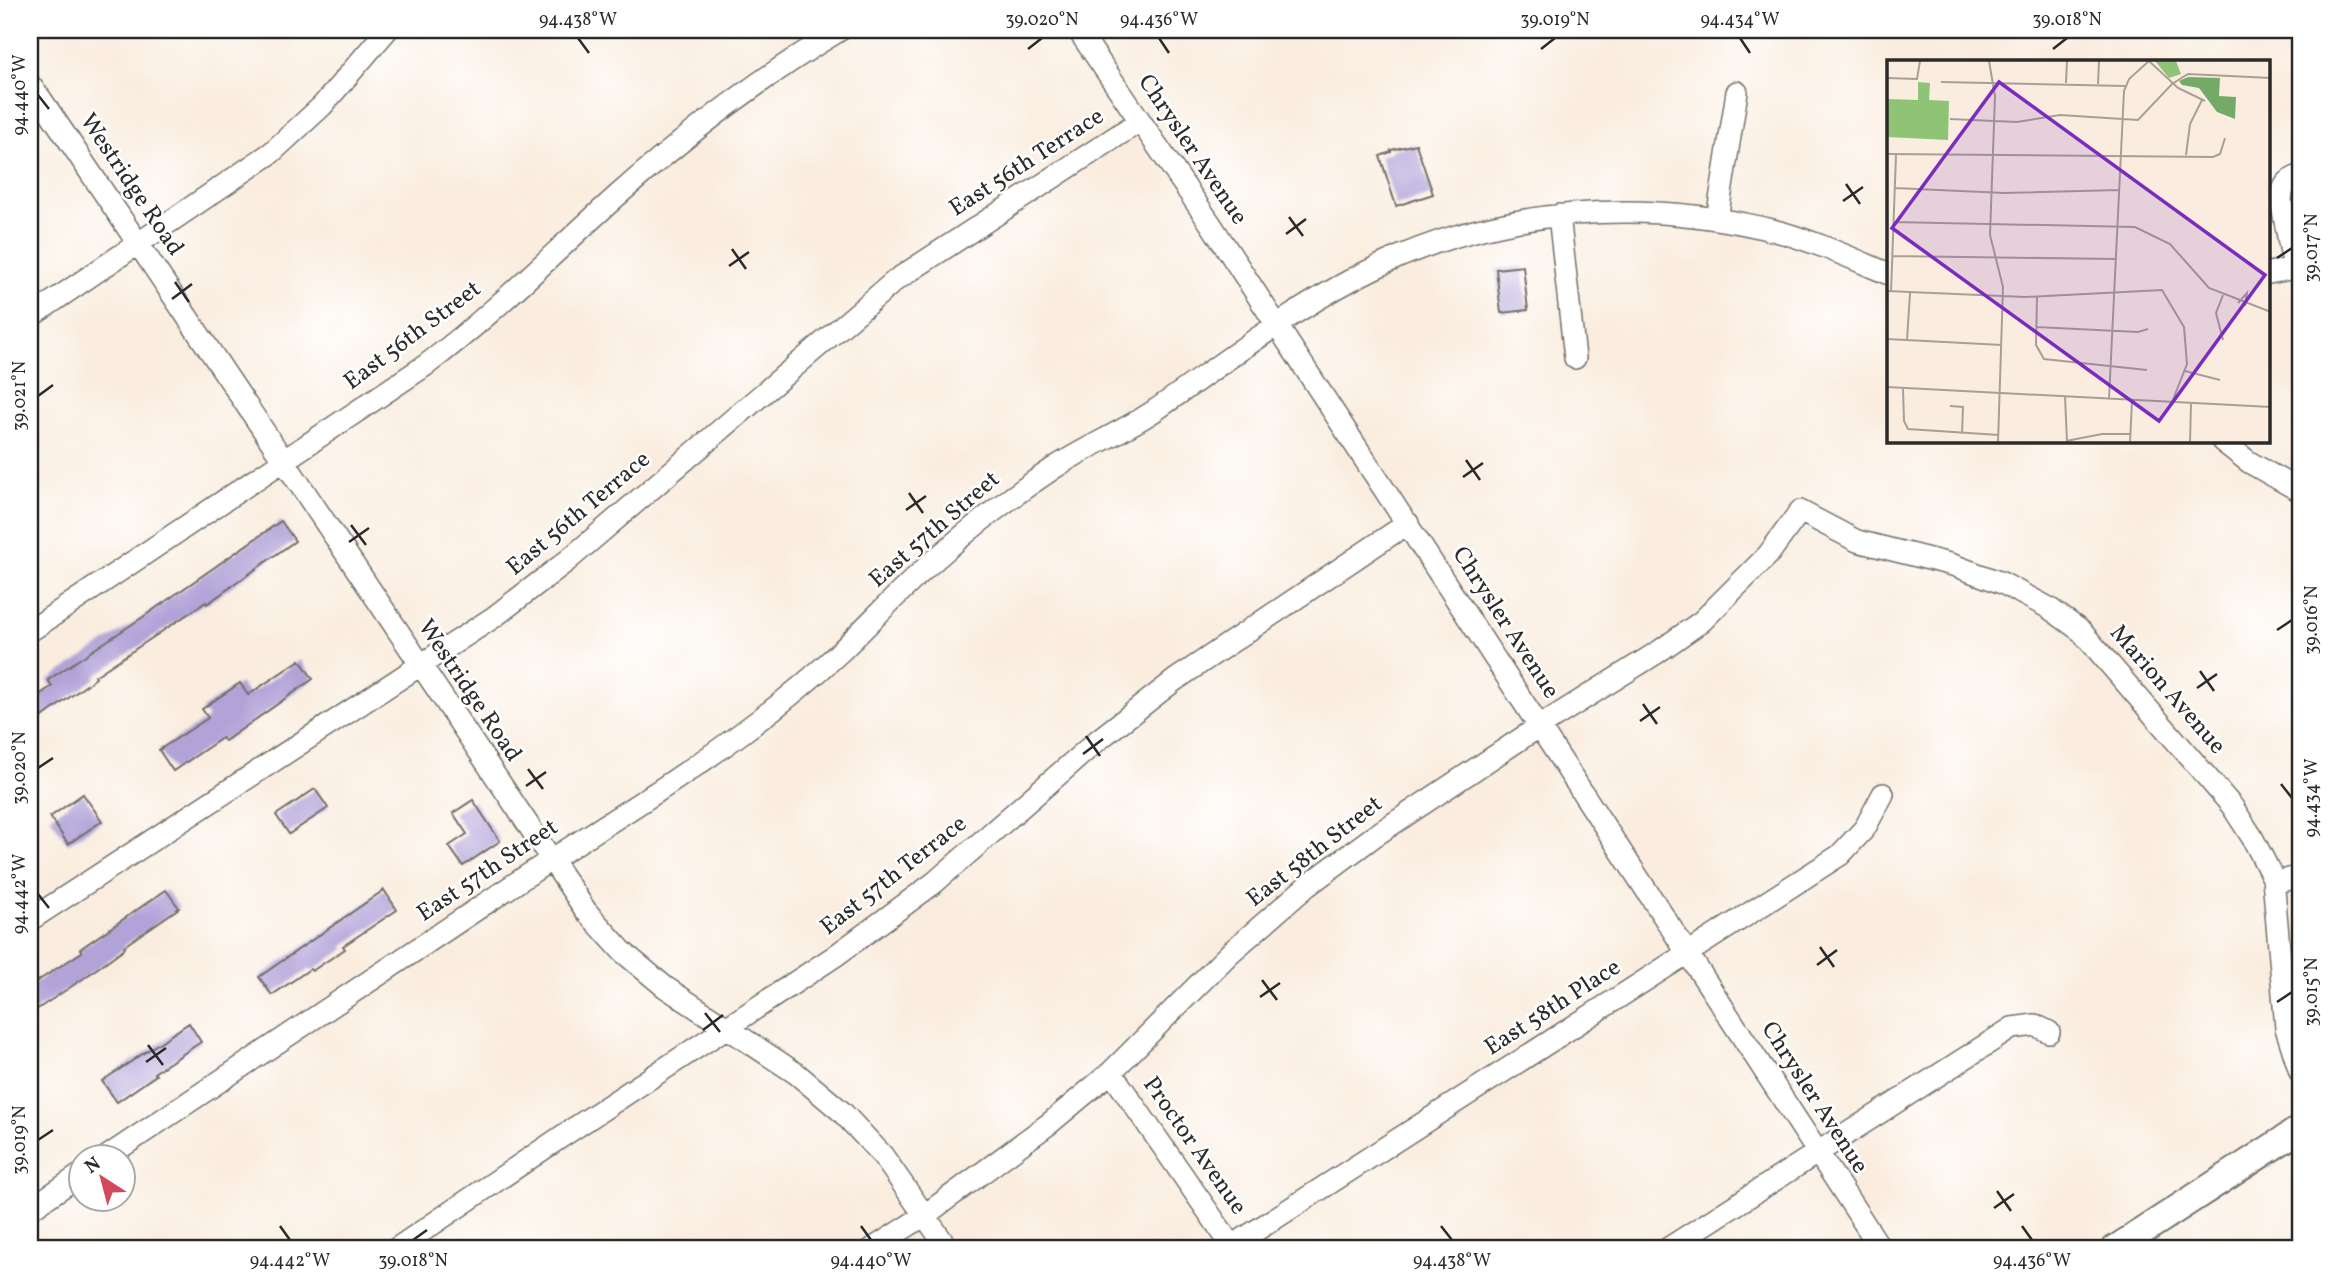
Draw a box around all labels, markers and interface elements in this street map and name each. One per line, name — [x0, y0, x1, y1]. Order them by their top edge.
text: 94.438°W — [539, 8, 617, 33]
text: 39.020°N — [1005, 8, 1079, 33]
text: 94.436°W — [1120, 8, 1198, 33]
text: 39.019°N — [1520, 8, 1590, 33]
text: 94.434°W — [1700, 8, 1780, 33]
text: 39.018°N — [2032, 8, 2102, 33]
text: 94.440°W — [8, 54, 33, 136]
inset map — [1887, 60, 2270, 443]
street label: Chrysler Avenue — [1129, 68, 1255, 232]
street label: East 56th Terrace — [943, 100, 1111, 226]
street label: Westridge Road — [71, 107, 191, 263]
text: 39.017°N — [2300, 213, 2325, 283]
street label: East 56th Street — [337, 273, 489, 399]
text: 39.021°N — [8, 361, 33, 431]
street label: East 56th Terrace — [500, 444, 658, 584]
street label: East 57th Street — [862, 464, 1008, 596]
street label: Chrysler Avenue — [1443, 540, 1567, 706]
text: 39.016°N — [2300, 585, 2325, 655]
street label: Westridge Road — [409, 613, 529, 769]
street label: Marion Avenue — [2101, 618, 2233, 762]
text: 39.020°N — [8, 731, 33, 805]
text: 94.434°W — [2300, 758, 2325, 838]
street label: East 58th Street — [1240, 788, 1390, 916]
street label: East 57th Terrace — [813, 808, 975, 944]
street label: East 57th Street — [411, 811, 565, 931]
text: 94.442°W — [8, 854, 33, 934]
street label: East 58th Place — [1478, 951, 1628, 1065]
text: 39.015°N — [2300, 957, 2325, 1027]
street label: Chrysler Avenue — [1752, 1015, 1876, 1181]
street label: Proctor Avenue — [1134, 1070, 1254, 1222]
text: 39.019°N — [8, 1105, 33, 1175]
north arrow — [66, 1142, 136, 1212]
text: N — [80, 1151, 107, 1180]
text: 94.442°W — [250, 1249, 330, 1274]
text: 39.018°N — [378, 1249, 448, 1274]
text: 94.440°W — [830, 1249, 912, 1274]
text: 94.438°W — [1413, 1249, 1491, 1274]
text: 94.436°W — [1993, 1249, 2071, 1274]

